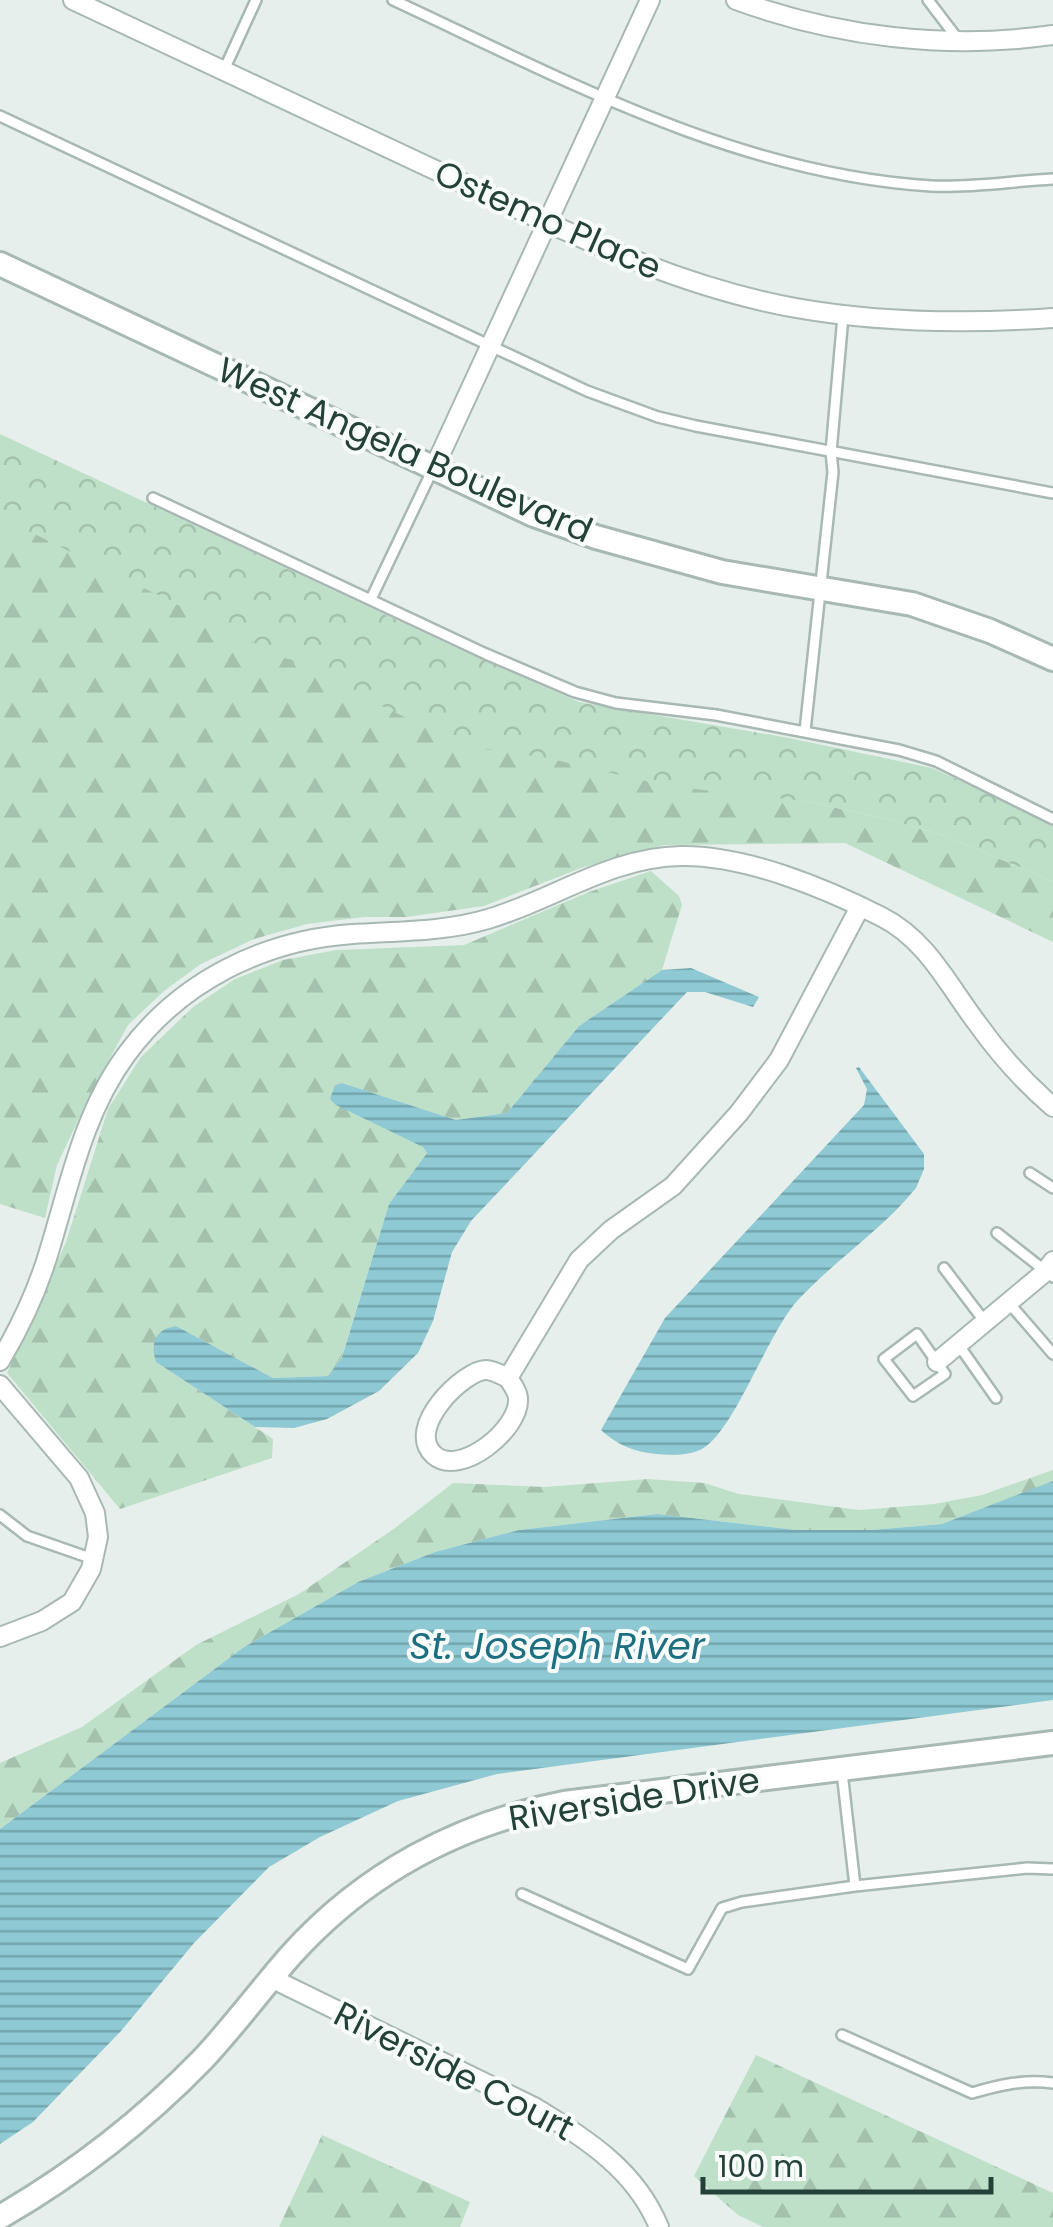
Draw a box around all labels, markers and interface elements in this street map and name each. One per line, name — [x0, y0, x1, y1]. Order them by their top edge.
street label: Ostemo Place — [427, 148, 669, 291]
street label: West Angela Boulevard — [210, 345, 601, 554]
water label: St. Joseph River — [409, 1619, 706, 1672]
street label: Riverside Drive — [505, 1754, 763, 1843]
street label: Riverside Court — [326, 1989, 583, 2152]
scale bar — [703, 2132, 990, 2194]
text: 100 m — [718, 2145, 804, 2188]

